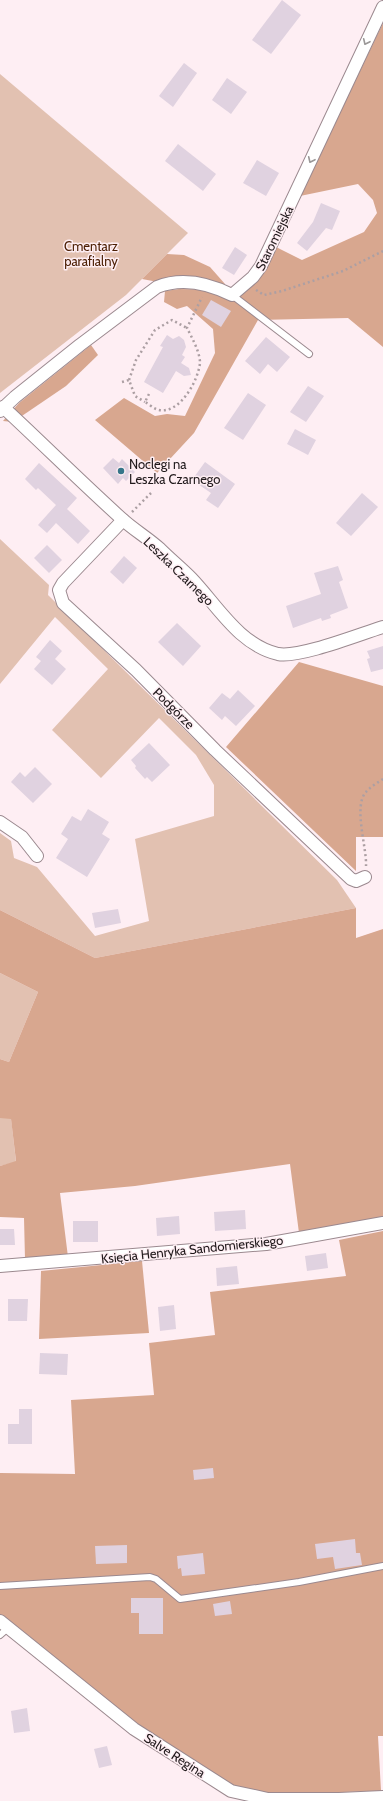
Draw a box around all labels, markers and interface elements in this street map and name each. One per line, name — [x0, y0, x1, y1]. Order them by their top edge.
one-way arrow — [363, 38, 371, 46]
one-way arrow — [308, 156, 316, 163]
street label: Staromiejska — [251, 202, 298, 273]
park label: Cmentarz parafialny — [64, 238, 118, 269]
place label: Noclegi na Leszka Czarnego — [129, 456, 221, 487]
marker: Noclegi na Leszka Czarnego — [116, 466, 126, 476]
street label: Leszka Czarnego — [141, 533, 217, 609]
street label: Podgórze — [150, 684, 198, 732]
street label: Księcia Henryka Sandomierskiego — [100, 1231, 284, 1267]
street label: Salve Regina — [141, 1729, 209, 1781]

